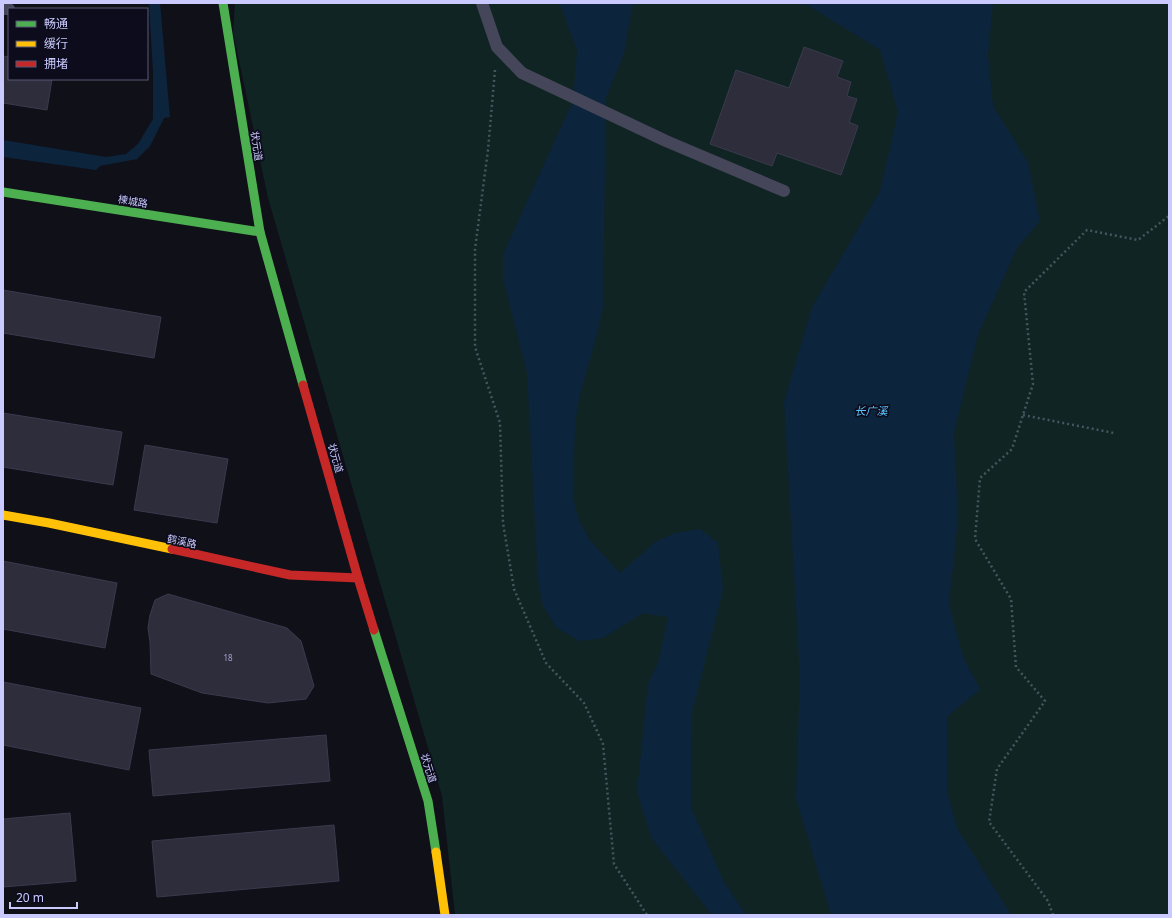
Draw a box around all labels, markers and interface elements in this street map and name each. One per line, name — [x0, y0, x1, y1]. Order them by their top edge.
legend — [8, 8, 148, 80]
text: 畅通 — [44, 15, 68, 32]
text: 缓行 — [44, 35, 68, 52]
text: 拥堵 — [44, 55, 68, 72]
street label: 状元道 — [248, 130, 266, 162]
street label: 楝城路 — [117, 192, 149, 210]
water label: 长广溪 — [855, 403, 888, 418]
street label: 状元道 — [325, 442, 347, 474]
street label: 鹤溪路 — [166, 531, 198, 551]
house number: 18 — [223, 652, 233, 663]
street label: 状元道 — [418, 752, 440, 784]
scale bar — [10, 884, 77, 910]
text: 20 m — [16, 889, 44, 906]

